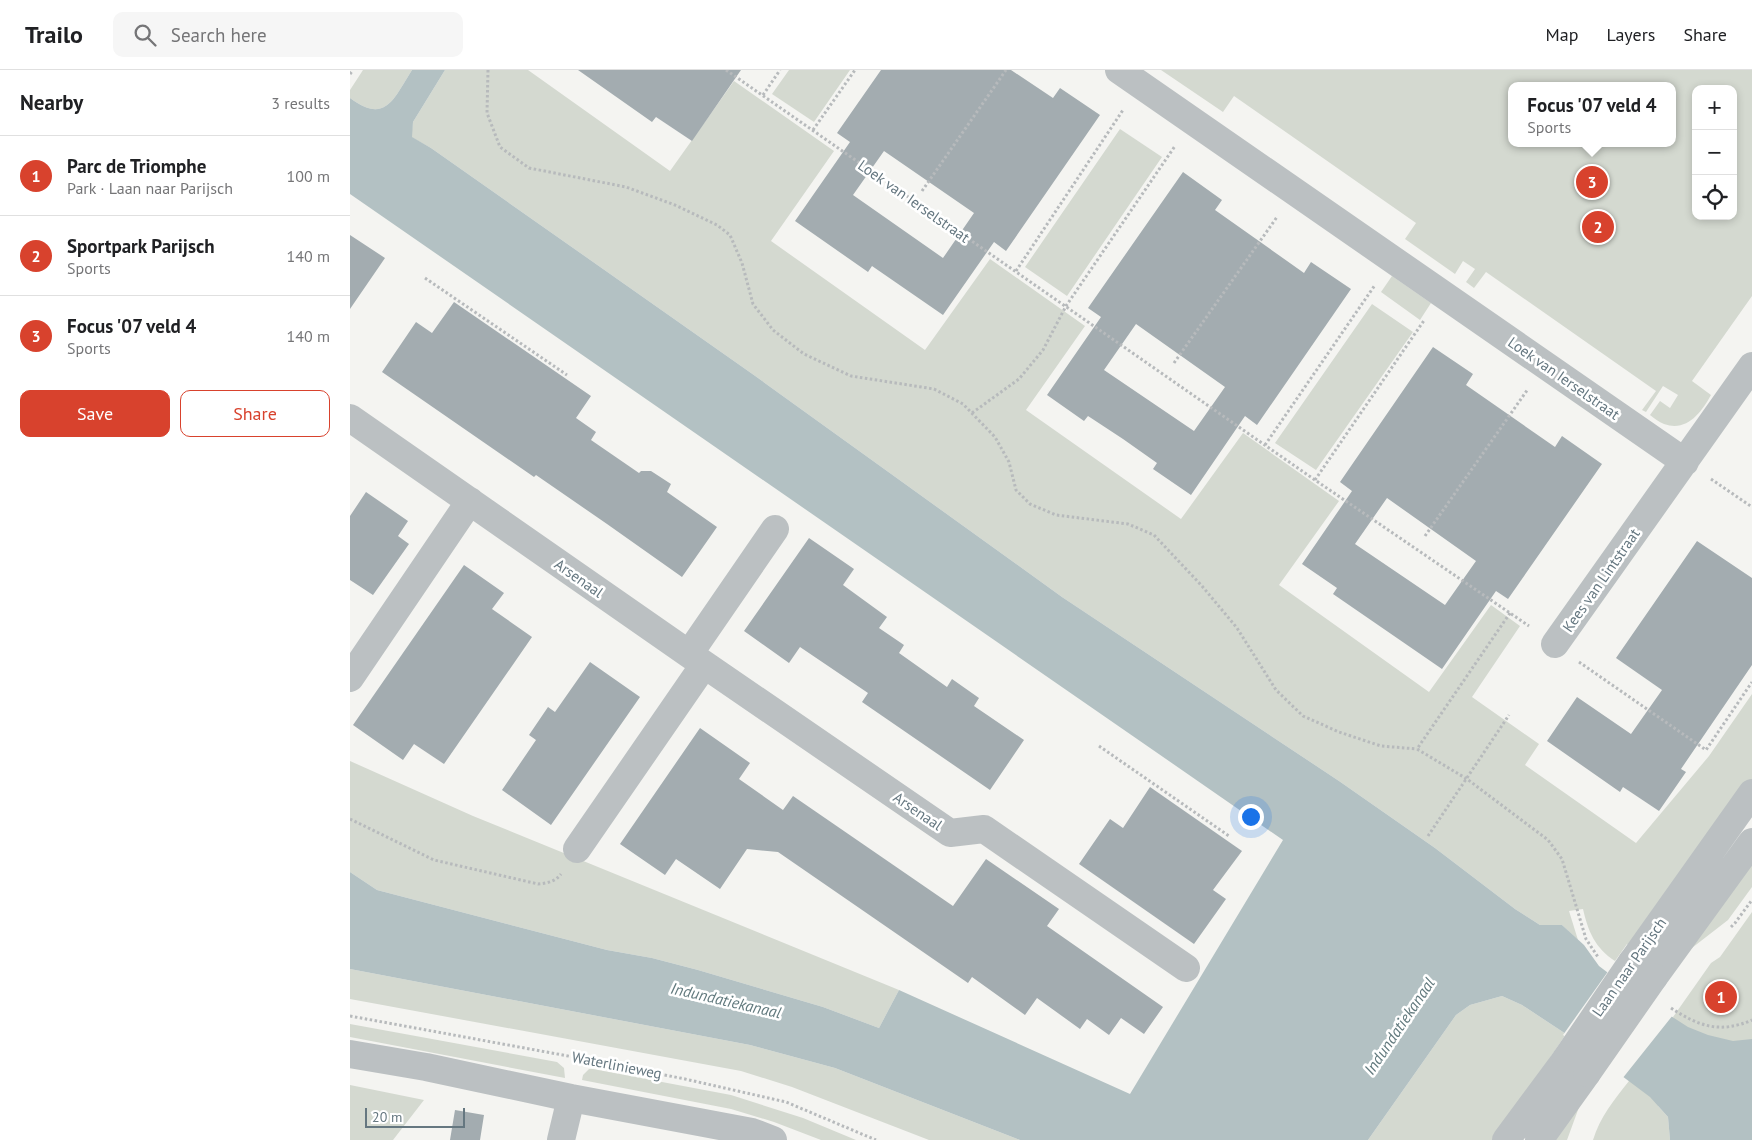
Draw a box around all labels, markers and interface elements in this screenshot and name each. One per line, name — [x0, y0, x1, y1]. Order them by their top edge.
search box — [113, 12, 463, 57]
text: Trailo — [25, 19, 83, 50]
icon: search — [131, 21, 159, 49]
text: Search here — [171, 23, 267, 47]
text: Map — [1546, 23, 1578, 46]
text: Layers — [1606, 23, 1655, 46]
text: Share — [1683, 23, 1727, 46]
popup — [1508, 82, 1676, 147]
map controls — [1692, 85, 1737, 220]
button: + — [1692, 85, 1737, 130]
text: Nearby — [20, 89, 83, 116]
text: 3 results — [271, 93, 330, 113]
text: Focus '07 veld 4 — [1527, 93, 1657, 117]
text: Sports — [1527, 117, 1571, 137]
button: − — [1692, 130, 1737, 175]
text: Parc de Triomphe — [67, 154, 206, 178]
street label: Loek van Ierselstraat — [855, 155, 973, 247]
pin: 3 — [1576, 163, 1608, 201]
text: 1 — [31, 166, 41, 186]
text: 100 m — [287, 166, 330, 186]
button: locate — [1692, 175, 1737, 220]
text: Park · Laan naar Parijsch — [67, 178, 233, 198]
pin: 2 — [1582, 208, 1614, 246]
text: Sportpark Parijsch — [67, 234, 215, 258]
text: 2 — [31, 246, 41, 266]
text: 140 m — [287, 246, 330, 266]
text: Sports — [67, 258, 111, 278]
text: Focus '07 veld 4 — [67, 314, 196, 338]
text: 3 — [31, 326, 41, 346]
text: 140 m — [287, 326, 330, 346]
street label: Loek van Ierselstraat — [1505, 332, 1623, 424]
text: Sports — [67, 338, 111, 358]
button: Save — [20, 390, 170, 437]
button: Share — [180, 390, 330, 437]
street label: Kees van Lintstraat — [1558, 525, 1644, 635]
street label: Arsenaal — [551, 554, 608, 602]
street label: Arsenaal — [890, 788, 947, 835]
your location — [1238, 804, 1264, 830]
street label: Laan naar Parijsch — [1588, 914, 1670, 1020]
water label: Indundatiekanaal — [1359, 973, 1439, 1078]
water label: Indundatiekanaal — [669, 978, 784, 1023]
pin: 1 — [1705, 978, 1737, 1016]
street label: Waterlinieweg — [570, 1047, 664, 1083]
scale bar — [365, 1105, 465, 1128]
text: 20 m — [372, 1108, 402, 1126]

